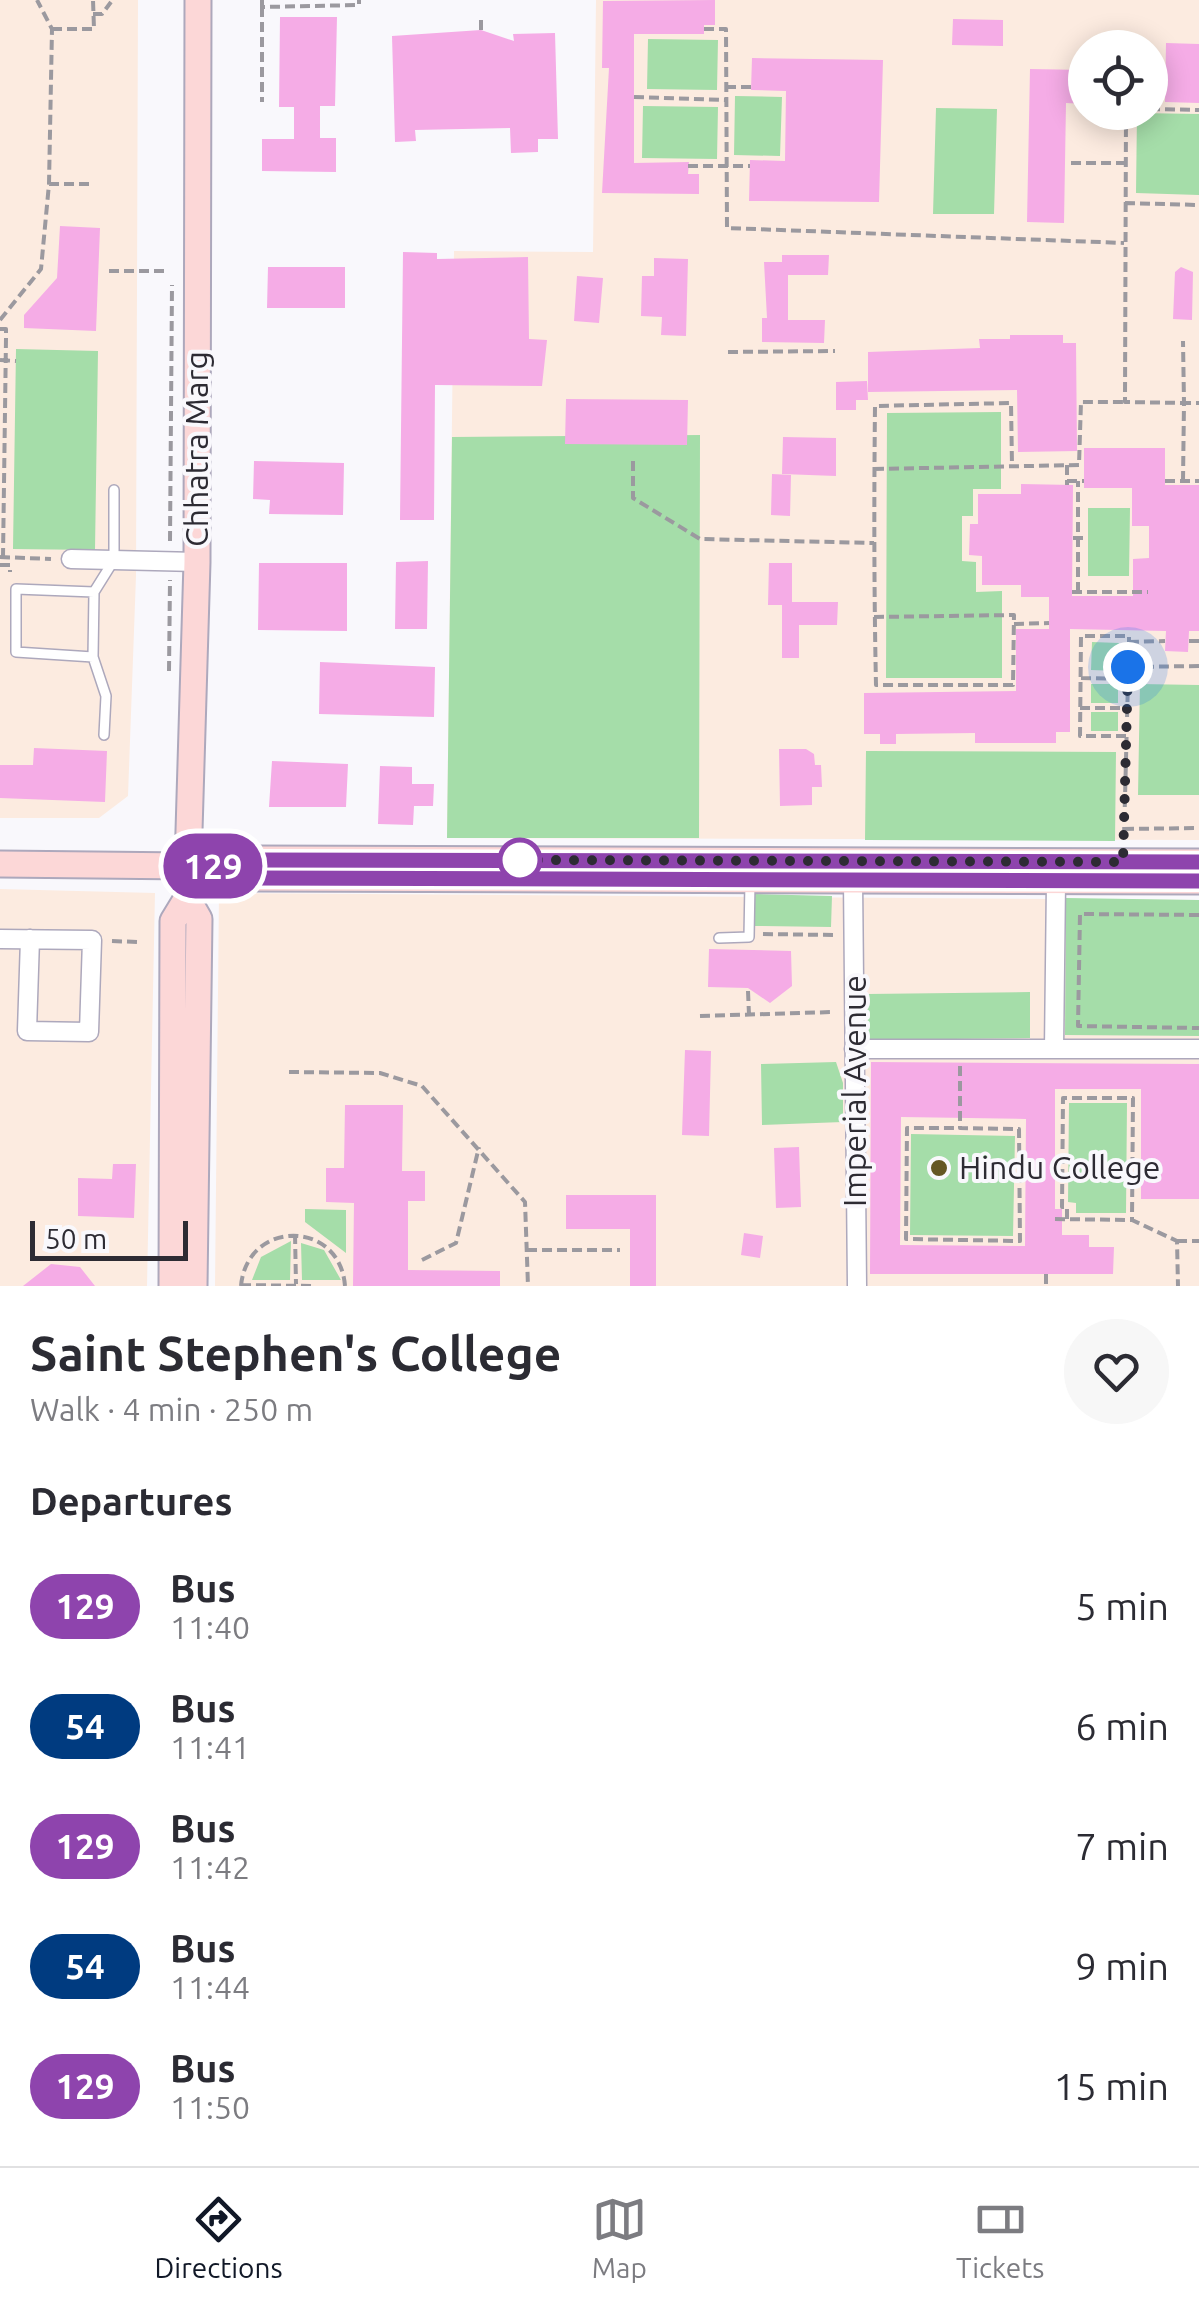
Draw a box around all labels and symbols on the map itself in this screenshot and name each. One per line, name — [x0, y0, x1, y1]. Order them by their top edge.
street label: Chhatra Marg — [178, 351, 214, 547]
your location — [1103, 642, 1153, 692]
line badge: 129 — [156, 834, 270, 898]
unlabelled marker — [499, 839, 541, 881]
street label: Imperial Avenue — [836, 975, 872, 1207]
place label: Hindu College — [959, 1149, 1160, 1185]
marker: Hindu College — [928, 1157, 950, 1179]
scale bar — [30, 1216, 188, 1260]

